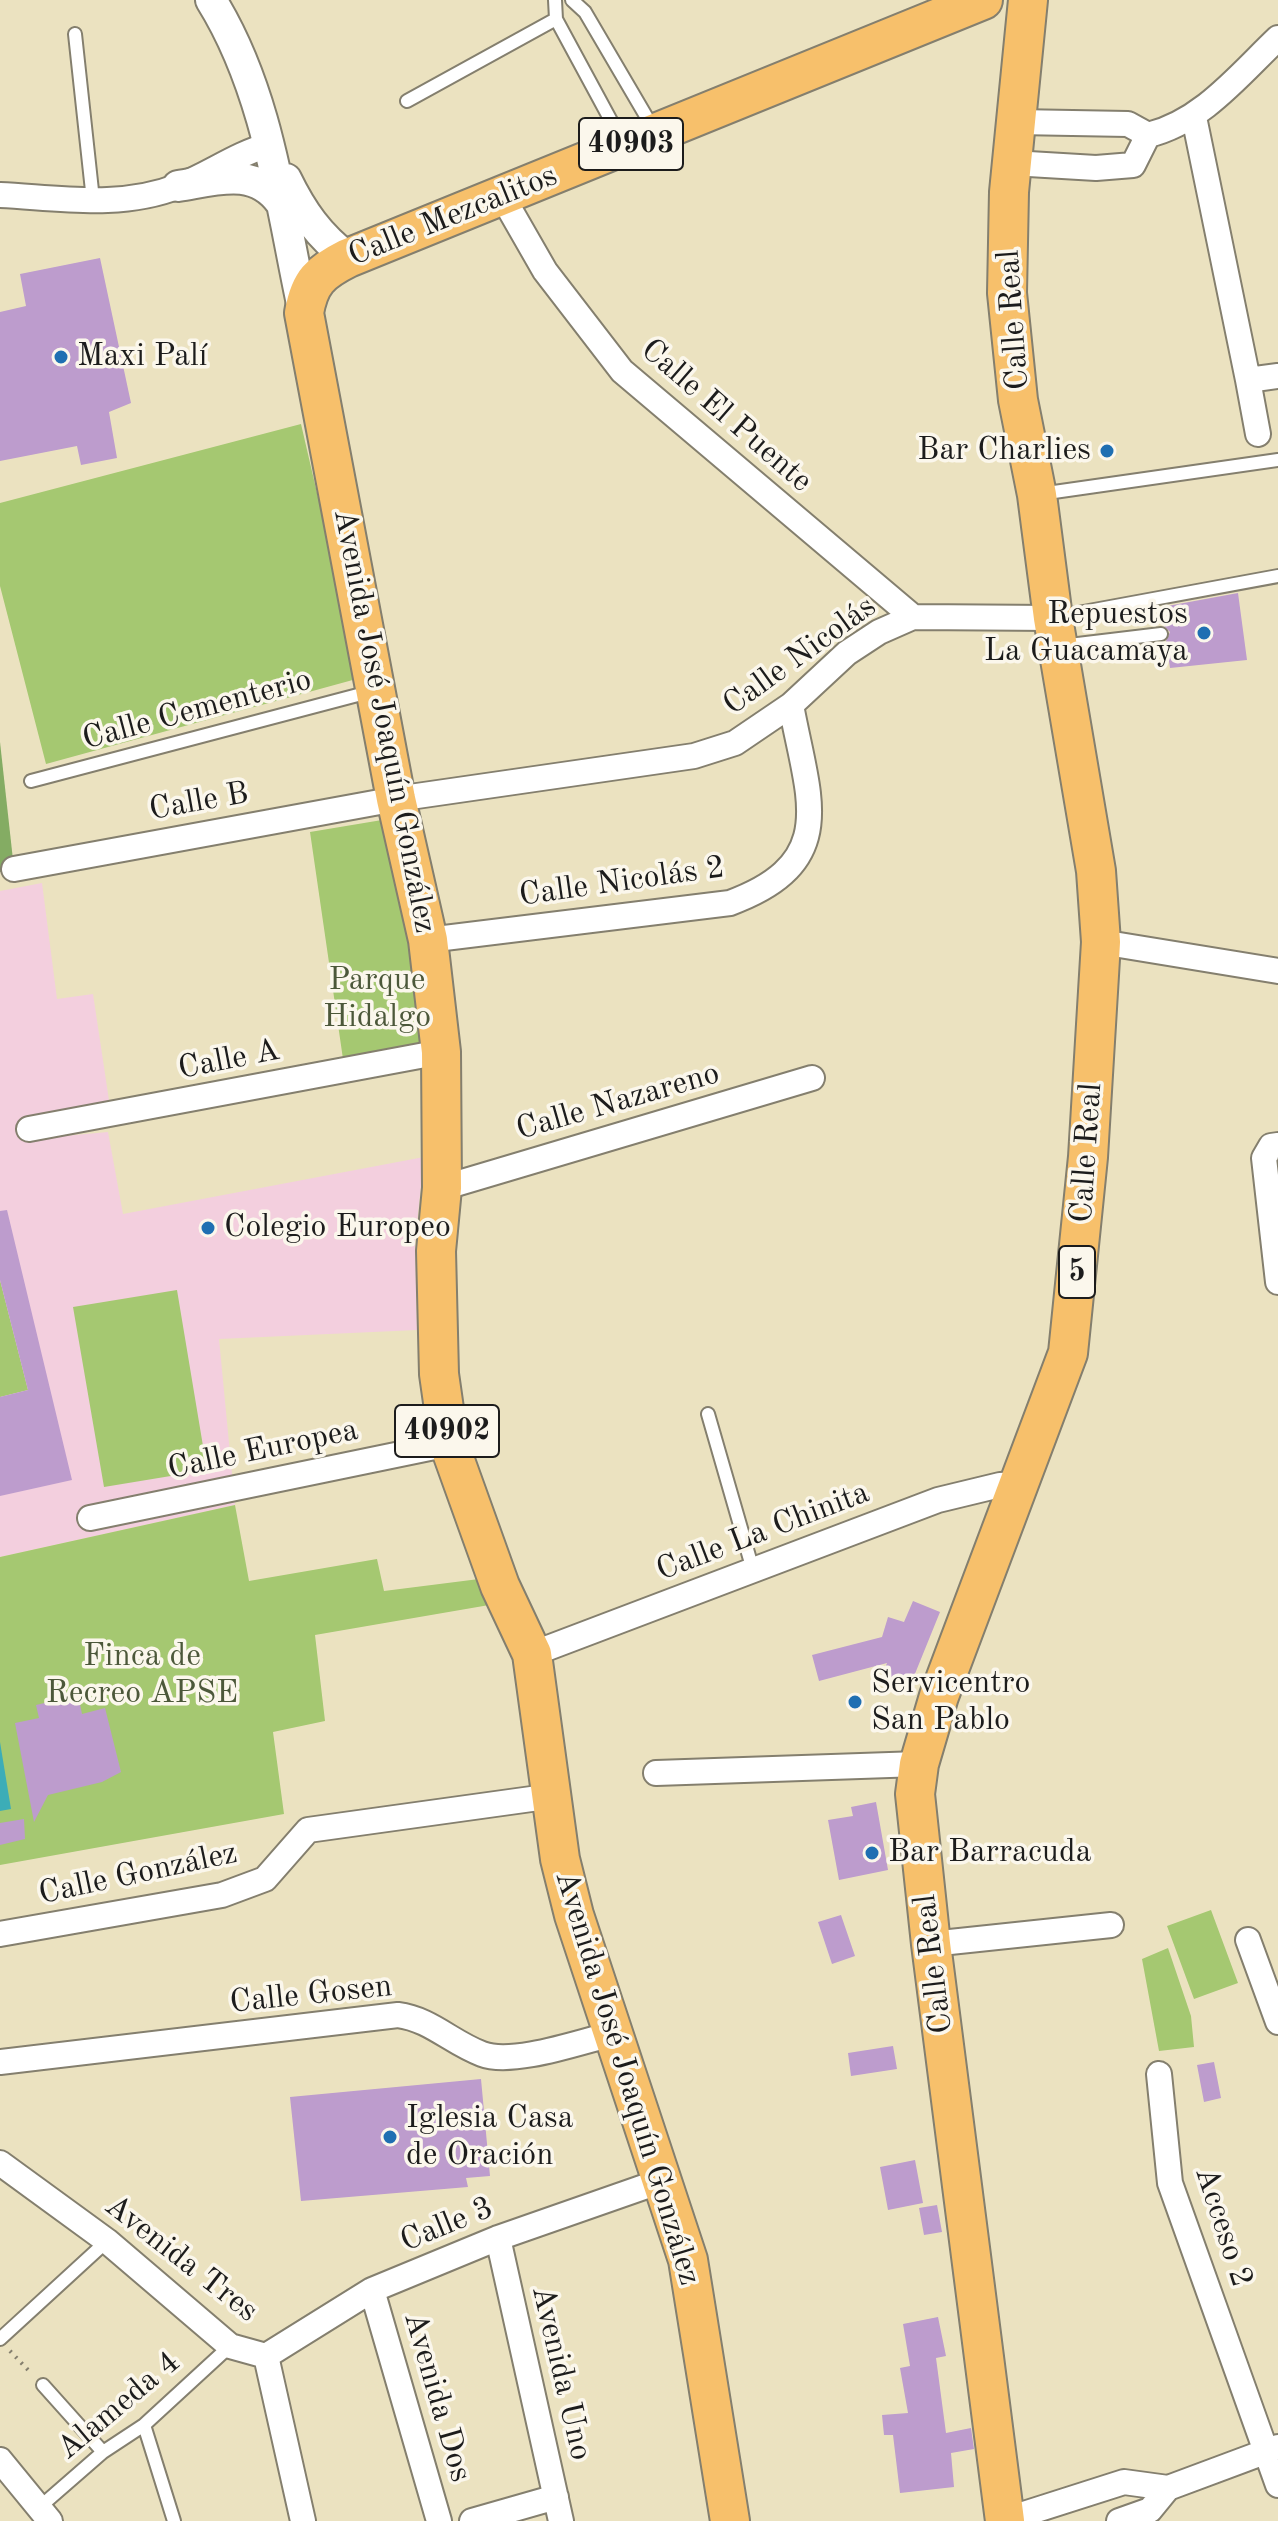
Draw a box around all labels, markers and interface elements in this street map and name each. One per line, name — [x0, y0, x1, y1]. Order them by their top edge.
road number: 40903 — [579, 118, 683, 170]
street label: Calle Mezcalitos — [343, 157, 563, 275]
street label: Calle Real — [990, 249, 1038, 391]
street label: Calle El Puente — [632, 331, 820, 501]
place label: Maxi Palí — [77, 338, 207, 376]
marker: Maxi Palí — [52, 348, 70, 366]
place label: Bar Charlies — [917, 432, 1091, 470]
marker: Bar Charlies — [1098, 442, 1116, 460]
street label: Avenida José Joaquín González — [324, 506, 444, 936]
street label: Calle Nicolás — [716, 588, 884, 724]
place label: Repuestos La Guacamaya — [984, 596, 1188, 671]
marker: Repuestos La Guacamaya — [1195, 624, 1213, 642]
street label: Calle Cementerio — [78, 661, 316, 759]
street label: Calle B — [146, 774, 252, 830]
street label: Calle Nicolás 2 — [517, 849, 727, 915]
park label: Parque Hidalgo — [323, 962, 431, 1037]
street label: Calle A — [175, 1031, 283, 1089]
street label: Calle Nazareno — [512, 1055, 724, 1149]
street label: Calle Real — [1063, 1082, 1111, 1224]
place label: Colegio Europeo — [224, 1209, 451, 1247]
marker: Colegio Europeo — [199, 1219, 217, 1237]
road number: 5 — [1059, 1246, 1095, 1298]
road number: 40902 — [395, 1405, 499, 1457]
street label: Calle Europea — [164, 1411, 362, 1489]
street label: Calle La Chinita — [651, 1474, 875, 1590]
park label: Finca de Recreo APSE — [46, 1638, 238, 1713]
place label: Servicentro San Pablo — [871, 1665, 1030, 1740]
marker: Servicentro San Pablo — [846, 1693, 864, 1711]
street label: Calle González — [35, 1834, 241, 1914]
place label: Bar Barracuda — [888, 1834, 1091, 1872]
marker: Bar Barracuda — [863, 1844, 881, 1862]
street label: Avenida José Joaquín González — [546, 1866, 708, 2290]
street label: Calle Real — [906, 1892, 962, 2036]
street label: Calle Gosen — [228, 1967, 394, 2023]
place label: Iglesia Casa de Oración — [406, 2100, 573, 2175]
marker: Iglesia Casa de Oración — [381, 2128, 399, 2146]
street label: Acceso 2 — [1186, 2162, 1260, 2292]
street label: Avenida Tres — [96, 2187, 266, 2331]
street label: Calle 3 — [395, 2189, 499, 2261]
street label: Avenida Uno — [522, 2282, 600, 2464]
street label: Avenida Dos — [394, 2308, 480, 2486]
street label: Alameda 4 — [50, 2343, 188, 2469]

